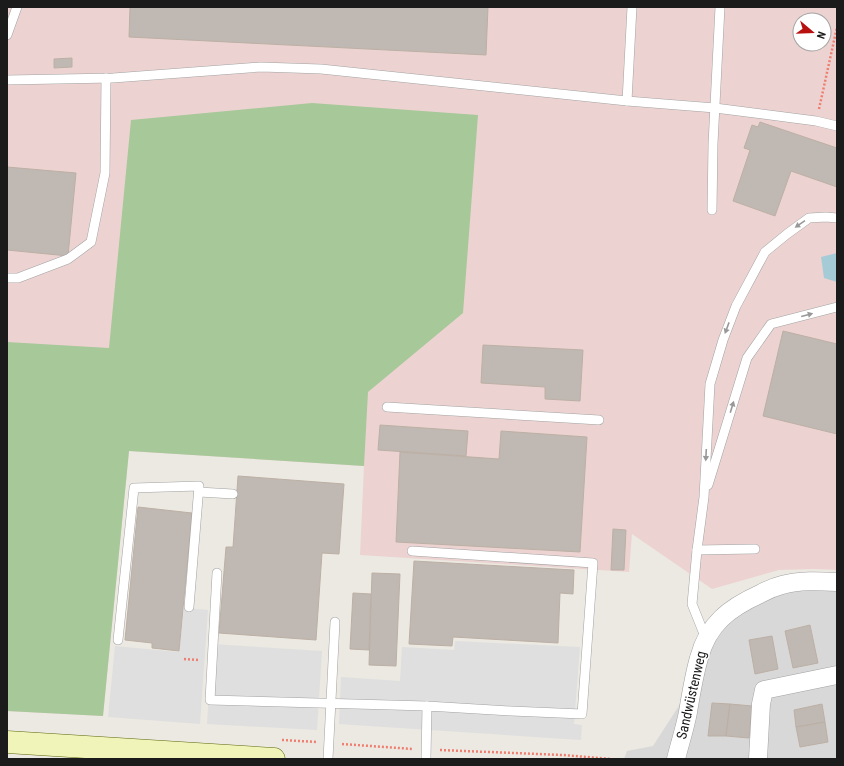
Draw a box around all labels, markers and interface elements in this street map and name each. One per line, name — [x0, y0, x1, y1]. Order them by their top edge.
north arrow — [792, 12, 832, 52]
text: N — [814, 30, 828, 41]
one-way arrow — [794, 221, 806, 228]
one-way arrow — [801, 311, 814, 317]
one-way arrow — [724, 323, 730, 335]
one-way arrow — [729, 400, 735, 412]
one-way arrow — [703, 449, 710, 461]
street label: Sandwüstenweg — [673, 649, 709, 741]

